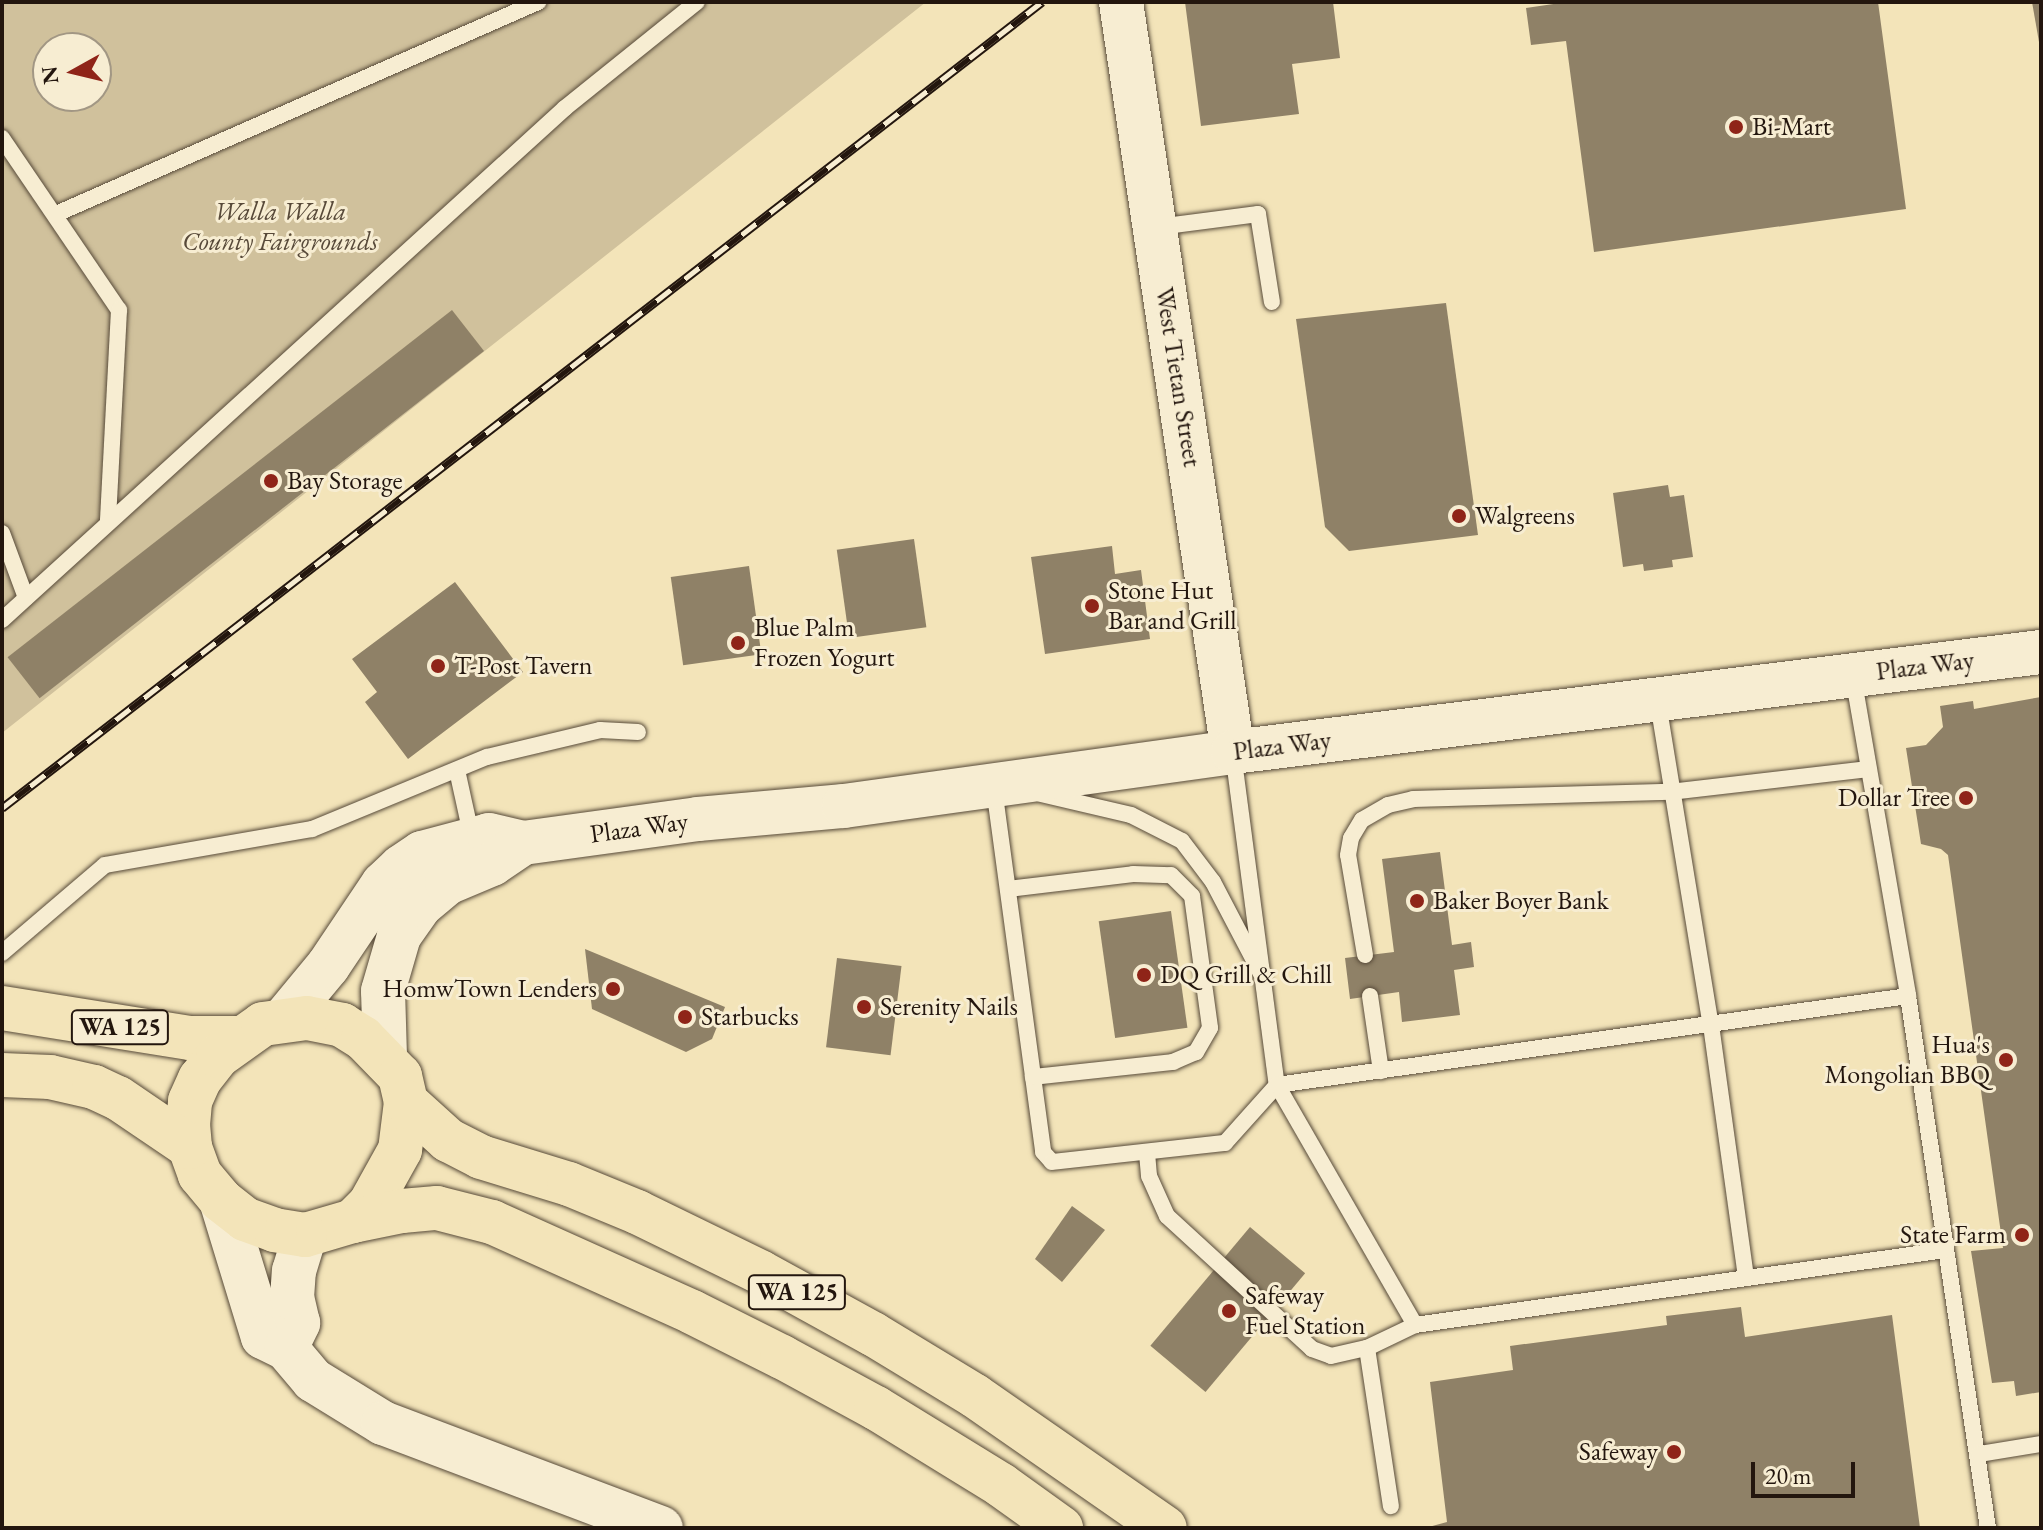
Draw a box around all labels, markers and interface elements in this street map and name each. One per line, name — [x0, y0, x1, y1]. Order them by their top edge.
north arrow — [32, 32, 112, 112]
text: N — [34, 64, 65, 86]
place label: Bi-Mart — [1752, 111, 1831, 143]
marker: Bi-Mart — [1727, 118, 1745, 136]
park label: Walla Walla County Fairgrounds — [182, 196, 378, 258]
street label: West Tietan Street — [1148, 285, 1208, 469]
place label: Bay Storage — [287, 465, 403, 497]
marker: Bay Storage — [262, 472, 280, 490]
place label: Walgreens — [1475, 500, 1575, 532]
marker: Walgreens — [1450, 507, 1468, 525]
place label: Stone Hut Bar and Grill — [1108, 575, 1236, 636]
marker: Stone Hut Bar and Grill — [1083, 597, 1101, 615]
place label: Blue Palm Frozen Yogurt — [754, 612, 895, 674]
marker: Blue Palm Frozen Yogurt — [729, 634, 747, 652]
street label: Plaza Way — [1874, 645, 1976, 687]
place label: T-Post Tavern — [454, 650, 593, 682]
marker: T-Post Tavern — [429, 657, 447, 675]
street label: Plaza Way — [1231, 725, 1333, 767]
place label: Dollar Tree — [1838, 782, 1950, 814]
marker: Dollar Tree — [1957, 789, 1975, 807]
street label: Plaza Way — [588, 806, 690, 850]
place label: Baker Boyer Bank — [1433, 885, 1609, 917]
marker: Baker Boyer Bank — [1408, 892, 1426, 910]
place label: DQ Grill & Chill — [1160, 959, 1332, 991]
marker: DQ Grill & Chill — [1135, 966, 1153, 984]
place label: HomwTown Lenders — [382, 973, 597, 1005]
marker: HomwTown Lenders — [604, 980, 622, 998]
place label: Serenity Nails — [880, 991, 1018, 1023]
marker: Serenity Nails — [855, 998, 873, 1016]
place label: Starbucks — [701, 1001, 799, 1033]
road number: WA 125 — [70, 1007, 170, 1047]
marker: Starbucks — [676, 1008, 694, 1026]
place label: Hua's Mongolian BBQ — [1824, 1029, 1990, 1090]
marker: Hua's Mongolian BBQ — [1997, 1051, 2015, 1069]
place label: State Farm — [1900, 1219, 2006, 1251]
marker: State Farm — [2013, 1226, 2031, 1244]
road number: WA 125 — [747, 1272, 847, 1312]
place label: Safeway Fuel Station — [1245, 1280, 1365, 1342]
marker: Safeway Fuel Station — [1220, 1302, 1238, 1320]
place label: Safeway — [1579, 1436, 1658, 1468]
marker: Safeway — [1665, 1443, 1683, 1461]
scale bar — [1755, 1446, 1859, 1496]
text: 20 m — [1765, 1460, 1812, 1491]

